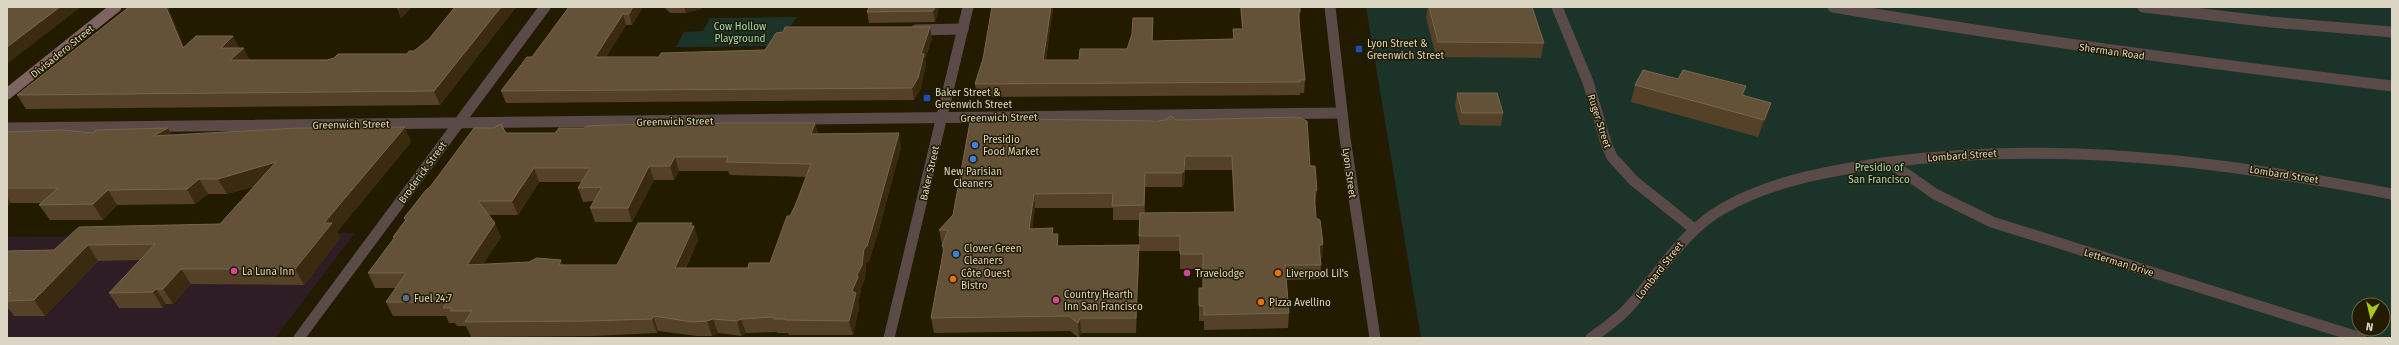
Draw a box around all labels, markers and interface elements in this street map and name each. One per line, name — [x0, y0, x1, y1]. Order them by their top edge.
park label: Cow Hollow Playground — [714, 21, 766, 45]
street label: Divisadero Street — [29, 22, 97, 81]
place label: Lyon Street & Greenwich Street — [1367, 38, 1444, 62]
street label: Sherman Road — [2078, 41, 2145, 63]
marker: Lyon Street & Greenwich Street — [1354, 44, 1364, 54]
place label: Baker Street & Greenwich Street — [935, 87, 1012, 111]
marker: Baker Street & Greenwich Street — [922, 93, 932, 103]
street label: Ruger Street — [1585, 93, 1614, 150]
street label: Greenwich Street — [960, 111, 1038, 125]
street label: Greenwich Street — [636, 115, 714, 129]
street label: Greenwich Street — [312, 118, 390, 132]
place label: Presidio Food Market — [983, 134, 1039, 158]
street label: Broderick Street — [396, 139, 449, 206]
marker: Presidio Food Market — [970, 140, 980, 150]
street label: Baker Street — [918, 144, 942, 202]
street label: Lyon Street — [1340, 147, 1359, 199]
street label: Lombard Street — [1927, 148, 1998, 164]
marker: New Parisian Cleaners — [968, 154, 978, 164]
park label: Presidio of San Francisco — [1848, 162, 1910, 186]
street label: Lombard Street — [2248, 164, 2320, 186]
place label: New Parisian Cleaners — [944, 166, 1002, 190]
street label: Lombard Street — [1634, 239, 1686, 302]
place label: Clover Green Cleaners — [964, 243, 1022, 267]
street label: Letterman Drive — [2082, 247, 2155, 279]
marker: Clover Green Cleaners — [951, 249, 961, 259]
marker: La Luna Inn — [229, 266, 239, 276]
place label: La Luna Inn — [242, 266, 294, 278]
place label: Côte Ouest Bistro — [961, 268, 1011, 292]
marker: Travelodge — [1182, 268, 1192, 278]
place label: Travelodge — [1195, 268, 1244, 280]
marker: Liverpool Lil's — [1273, 268, 1283, 278]
place label: Liverpool Lil's — [1286, 268, 1349, 280]
marker: Côte Ouest Bistro — [948, 274, 958, 284]
place label: Country Hearth Inn San Francisco — [1064, 289, 1143, 313]
marker: Fuel 24:7 — [401, 293, 411, 303]
place label: Fuel 24:7 — [414, 293, 453, 305]
marker: Country Hearth Inn San Francisco — [1051, 295, 1061, 305]
marker: Pizza Avellino — [1256, 297, 1266, 307]
place label: Pizza Avellino — [1269, 297, 1331, 309]
north arrow — [2351, 297, 2391, 337]
text: N — [2365, 319, 2374, 333]

